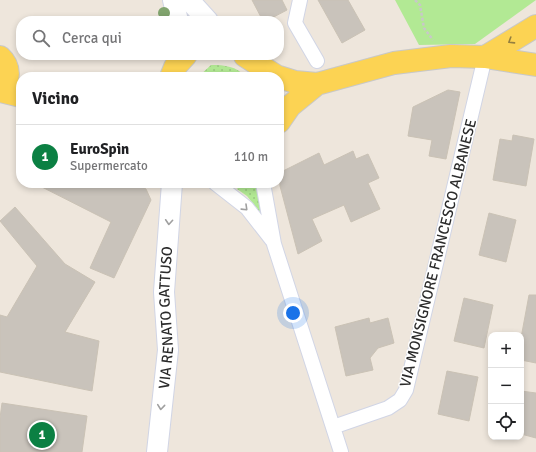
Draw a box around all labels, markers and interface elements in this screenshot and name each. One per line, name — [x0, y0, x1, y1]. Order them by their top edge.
search box — [16, 16, 284, 60]
icon: search — [30, 27, 52, 49]
text: Cerca qui — [62, 29, 122, 47]
one-way arrow — [508, 37, 515, 44]
text: Vicino — [32, 88, 79, 109]
street label: VIA MONSIGNORE FRANCESCO ALBANESE — [396, 117, 480, 389]
text: EuroSpin — [70, 140, 129, 158]
text: 1 — [41, 149, 49, 165]
text: 110 m — [234, 149, 268, 165]
text: Supermercato — [70, 158, 148, 174]
one-way arrow — [240, 203, 248, 210]
one-way arrow — [165, 219, 174, 225]
street label: VIA RENATO GATTUSO — [155, 246, 177, 390]
your location — [283, 303, 303, 323]
map controls — [488, 332, 524, 440]
button: + — [488, 332, 524, 368]
button: − — [488, 368, 524, 404]
one-way arrow — [157, 404, 166, 410]
button: locate — [488, 404, 524, 440]
pin: 1 — [29, 420, 55, 450]

